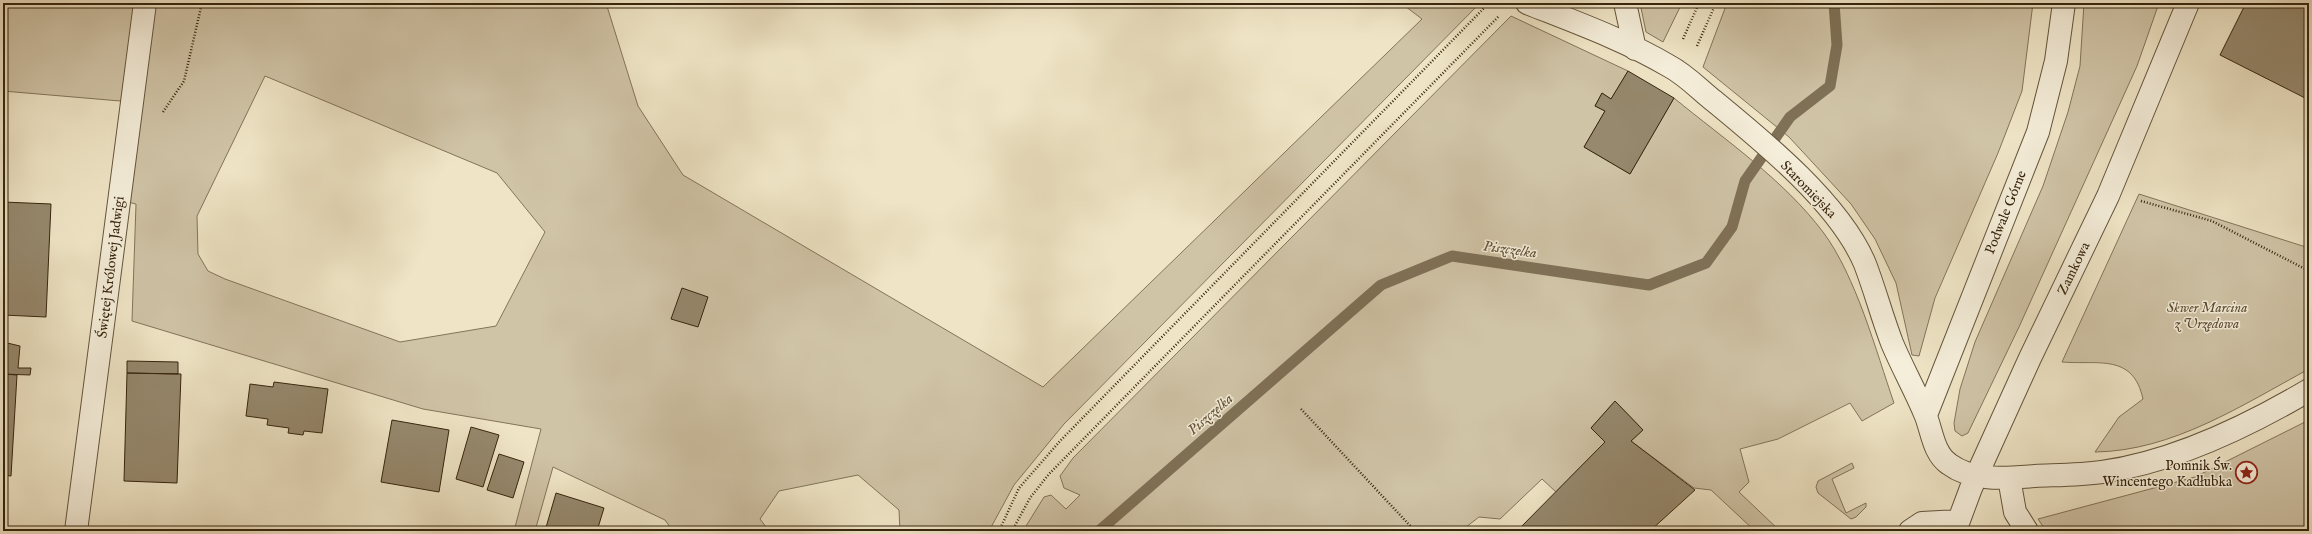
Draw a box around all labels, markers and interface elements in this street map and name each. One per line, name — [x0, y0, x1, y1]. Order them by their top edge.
street label: Staromiejska — [1776, 157, 1841, 223]
street label: Podwale Górne — [1981, 167, 2031, 257]
street label: Świętej Królowej Jadwigi — [92, 195, 129, 339]
water label: Piszczelka — [1482, 236, 1538, 263]
street label: Zamkowa — [2053, 238, 2095, 298]
park label: Skwer Marcina z Urzędowa — [2167, 299, 2247, 333]
water label: Piszczelka — [1184, 389, 1237, 439]
place label: Pomnik Św. Wincentego Kadłubka — [2103, 456, 2233, 491]
place icon: Pomnik Św. Wincentego Kadłubka — [2234, 460, 2260, 486]

